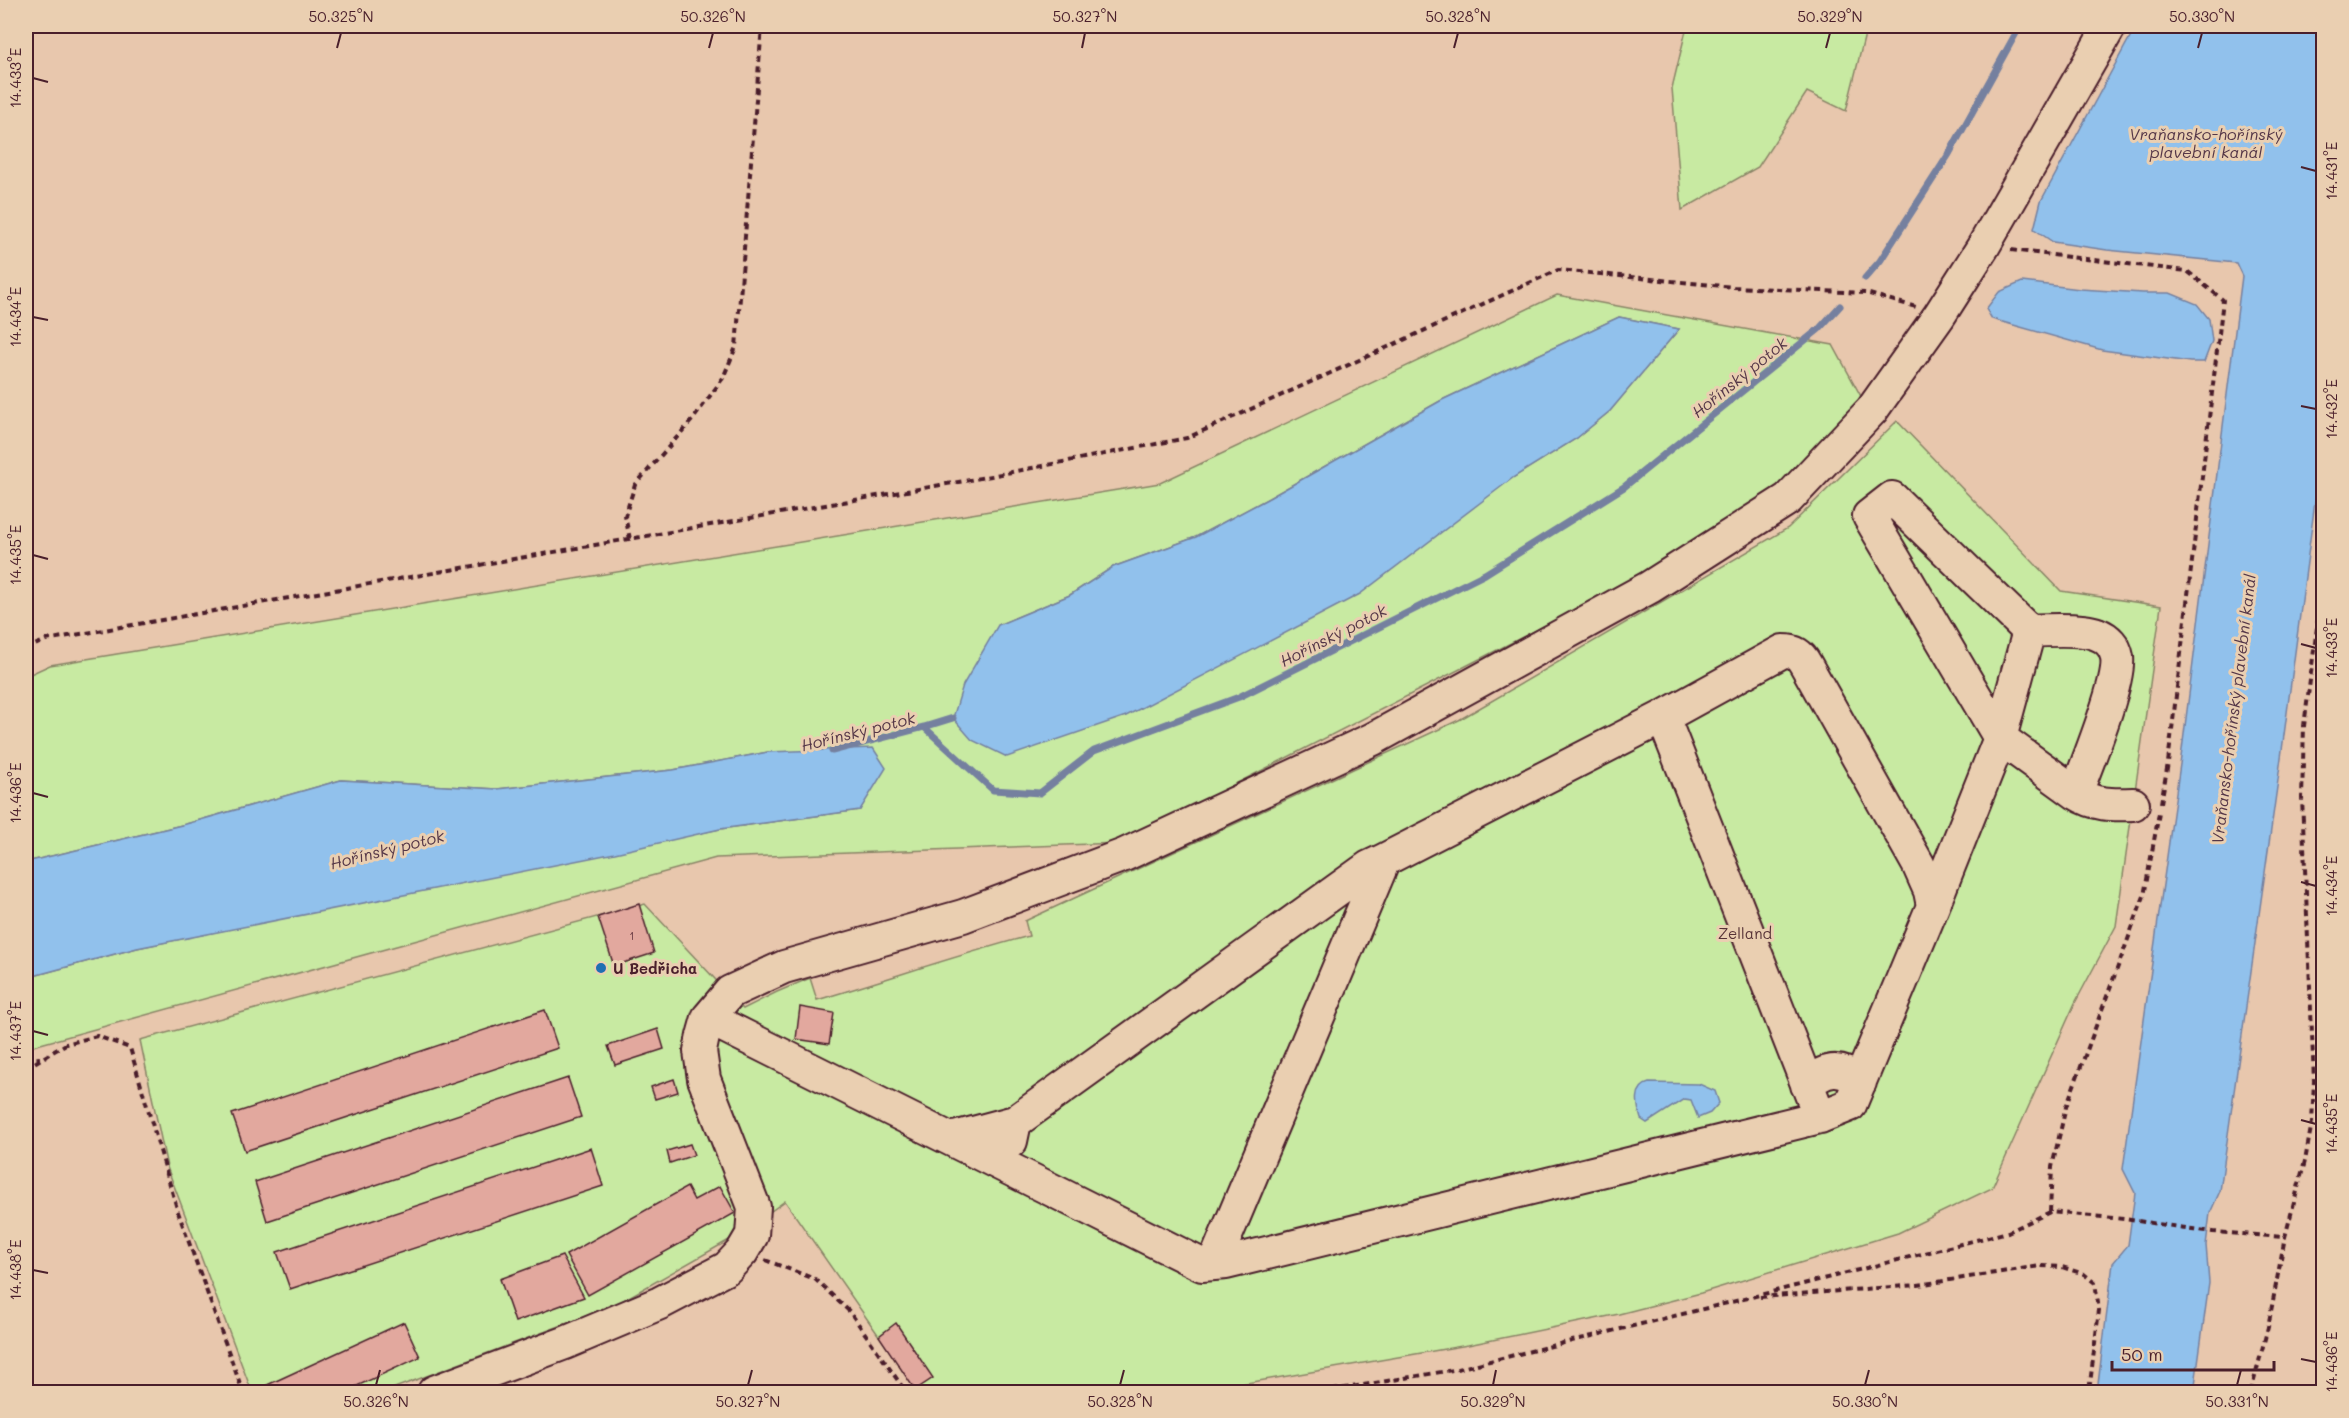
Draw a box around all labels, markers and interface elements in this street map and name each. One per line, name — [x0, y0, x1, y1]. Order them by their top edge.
text: 50.325°N — [308, 6, 374, 26]
text: 50.326°N — [680, 6, 746, 26]
text: 50.327°N — [1053, 6, 1117, 26]
text: 50.328°N — [1425, 6, 1491, 26]
text: 50.329°N — [1797, 6, 1863, 26]
text: 50.330°N — [2169, 6, 2235, 26]
text: 14.433°E — [5, 47, 25, 108]
water label: Vraňansko-hořínský plavební kanál — [2129, 123, 2284, 162]
text: 14.431°E — [2321, 141, 2341, 200]
text: 14.434°E — [5, 286, 25, 347]
water label: Hořínský potok — [1687, 332, 1791, 422]
text: 14.432°E — [2321, 378, 2341, 439]
text: 14.435°E — [5, 524, 25, 585]
water label: Vraňansko-hořínský plavební kanál — [2206, 573, 2260, 845]
water label: Hořínský potok — [1276, 599, 1390, 671]
text: 14.433°E — [2321, 617, 2341, 678]
water label: Hořínský potok — [799, 707, 918, 755]
text: 14.436°E — [5, 762, 25, 823]
water label: Hořínský potok — [328, 825, 447, 873]
text: 14.434°E — [2321, 855, 2341, 916]
park label: Zelland — [1718, 923, 1772, 943]
house number: 1 — [629, 927, 635, 943]
place label: U Bedřicha — [613, 958, 697, 978]
marker: U Bedřicha — [594, 961, 608, 975]
text: 14.437°E — [5, 1000, 25, 1061]
text: 14.435°E — [2321, 1093, 2341, 1154]
text: 14.438°E — [5, 1239, 25, 1301]
text: 14.436°E — [2321, 1331, 2341, 1392]
scale bar — [2112, 1334, 2274, 1372]
text: 50 m — [2121, 1342, 2163, 1366]
text: 50.326°N — [343, 1391, 409, 1411]
text: 50.327°N — [716, 1391, 780, 1411]
text: 50.328°N — [1087, 1391, 1153, 1411]
text: 50.329°N — [1460, 1391, 1526, 1411]
text: 50.330°N — [1832, 1391, 1898, 1411]
text: 50.331°N — [2205, 1391, 2269, 1411]

